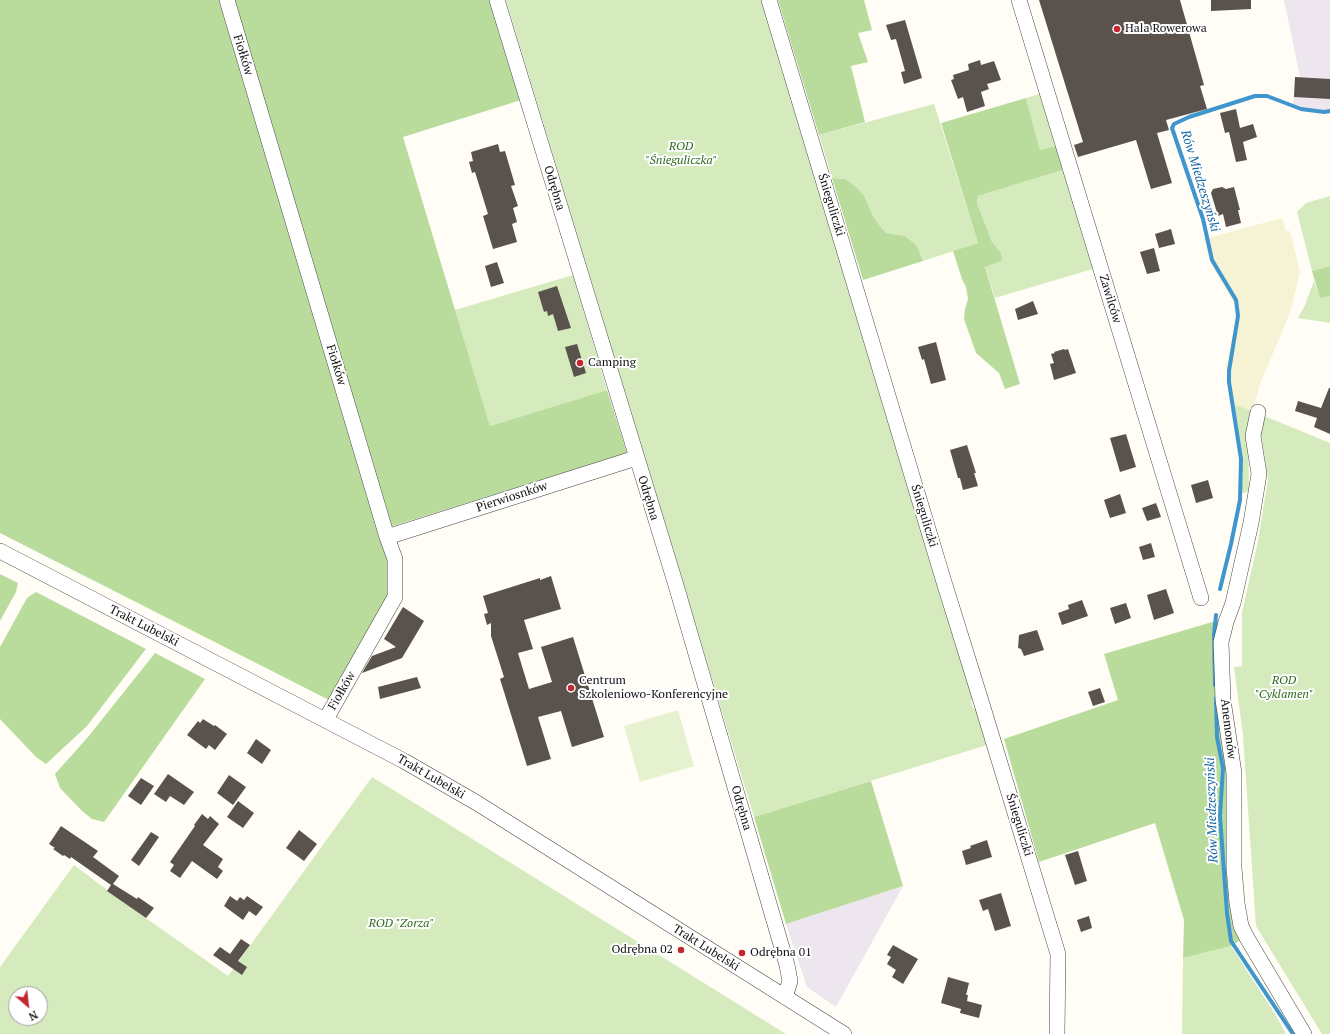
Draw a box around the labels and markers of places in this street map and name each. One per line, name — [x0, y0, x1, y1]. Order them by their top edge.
place label: Hala Rowerowa — [1125, 22, 1207, 36]
marker: Hala Rowerowa — [1112, 24, 1122, 34]
place label: Camping — [588, 356, 636, 370]
marker: Camping — [575, 358, 585, 368]
place label: Centrum Szkoleniowo-Konferencyjne — [579, 674, 728, 702]
marker: Centrum Szkoleniowo-Konferencyjne — [566, 683, 576, 693]
place label: Odrębna 02 — [611, 943, 673, 957]
marker: Odrębna 02 — [676, 945, 686, 955]
place label: Odrębna 01 — [750, 946, 812, 960]
marker: Odrębna 01 — [737, 948, 747, 958]

